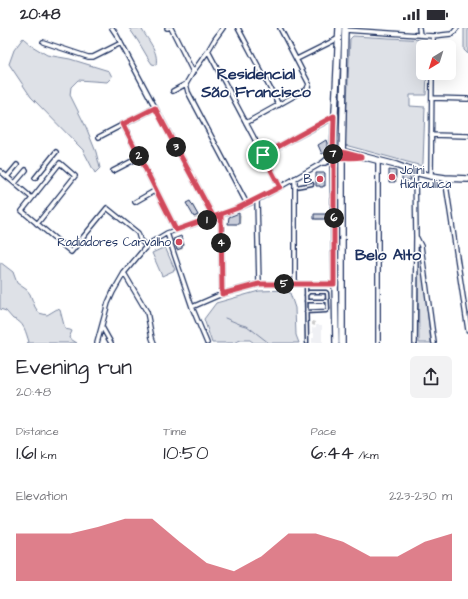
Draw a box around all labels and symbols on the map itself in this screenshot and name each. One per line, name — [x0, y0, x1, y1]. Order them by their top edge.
north arrow — [416, 40, 456, 80]
district label: Residencial São Francisco — [200, 63, 312, 103]
pin: 3 — [166, 137, 186, 157]
pin — [246, 138, 280, 172]
pin: 7 — [323, 144, 343, 164]
pin: 2 — [129, 146, 149, 166]
place label: Jolini Hidraulica — [400, 162, 451, 193]
place label: B — [303, 171, 312, 188]
marker: Jolini Hidraulica — [387, 172, 397, 182]
marker: B — [315, 174, 325, 184]
pin: 6 — [324, 208, 344, 228]
pin: 1 — [197, 210, 217, 230]
pin: 4 — [211, 233, 231, 253]
place label: Radiadores Carvalho — [57, 234, 171, 251]
marker: Radiadores Carvalho — [174, 237, 184, 247]
district label: Belo Alto — [355, 244, 422, 266]
pin: 5 — [274, 274, 294, 294]

